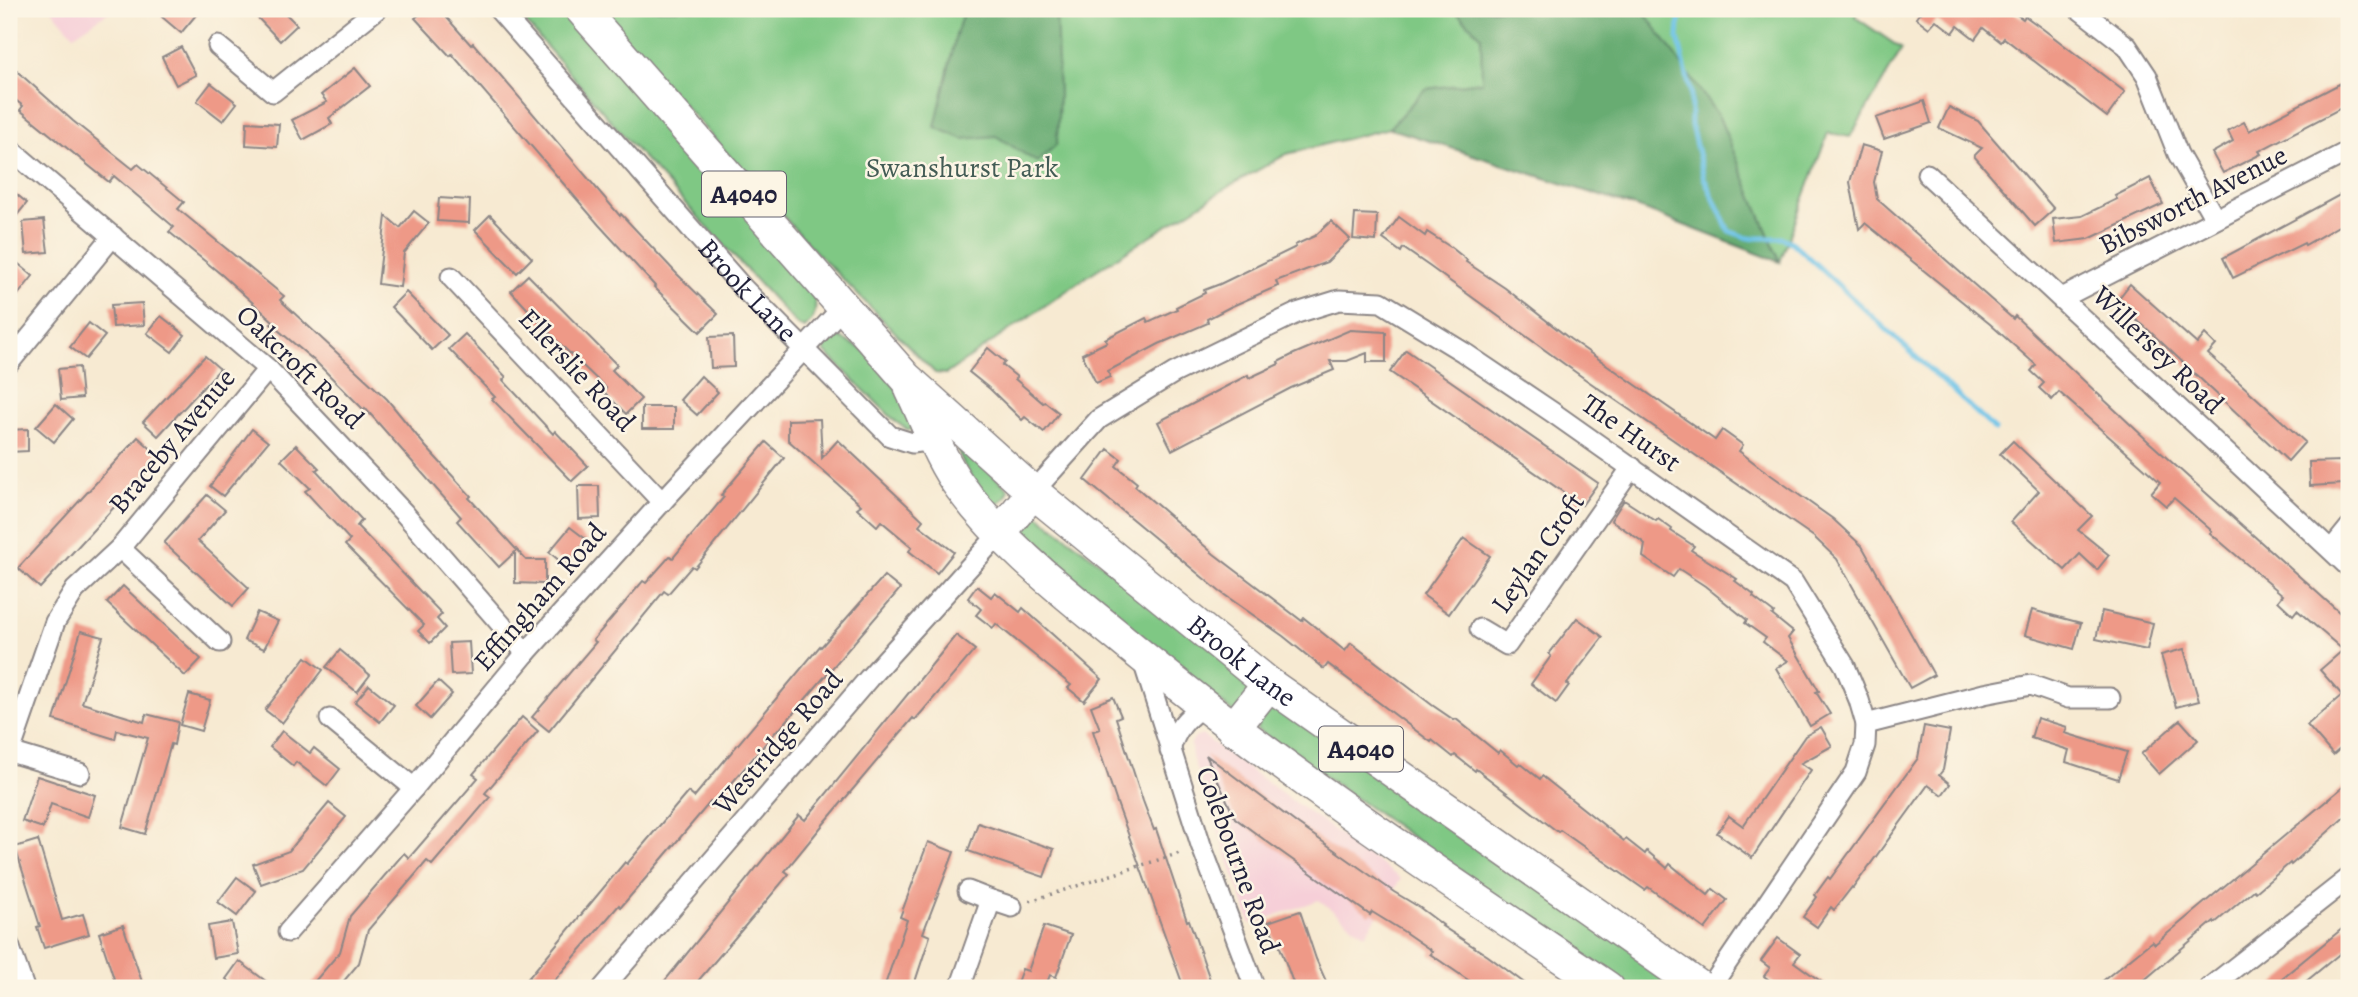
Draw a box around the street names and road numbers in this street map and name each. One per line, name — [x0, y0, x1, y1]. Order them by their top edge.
street label: Bibsworth Avenue — [2092, 136, 2294, 264]
road number: A4040 — [702, 172, 786, 216]
street label: Brook Lane — [689, 230, 805, 351]
street label: Willersey Road — [2083, 277, 2233, 423]
street label: Oakcroft Road — [228, 296, 373, 438]
street label: Ellerslie Road — [510, 300, 645, 441]
street label: Braceby Avenue — [100, 360, 244, 522]
street label: The Hurst — [1574, 385, 1688, 481]
street label: Leylan Croft — [1482, 485, 1594, 621]
street label: Effingham Road — [465, 514, 616, 679]
street label: Brook Lane — [1179, 606, 1304, 716]
street label: Westridge Road — [704, 660, 852, 824]
road number: A4040 — [1319, 726, 1403, 772]
street label: Colebourne Road — [1187, 761, 1290, 960]

